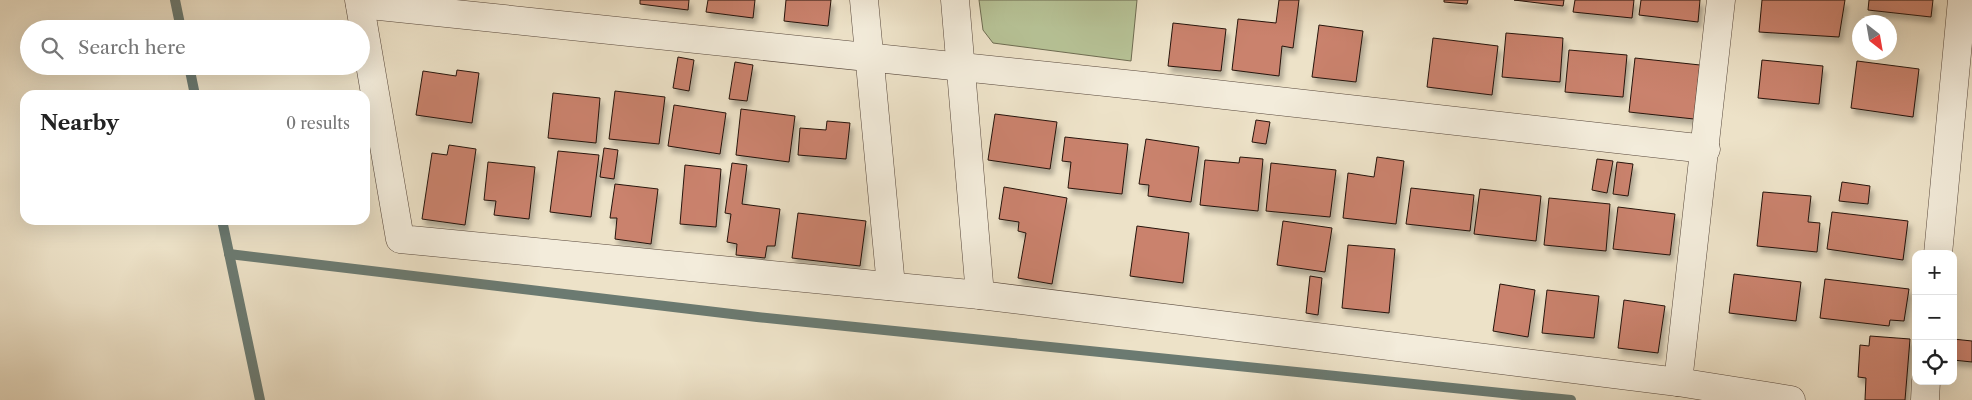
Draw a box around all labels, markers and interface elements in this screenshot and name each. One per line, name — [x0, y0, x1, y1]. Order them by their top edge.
north arrow — [1852, 15, 1897, 60]
search box — [20, 20, 370, 75]
icon: search — [38, 34, 66, 62]
text: Search here — [78, 36, 186, 59]
text: Nearby — [40, 110, 119, 135]
text: 0 results — [286, 113, 350, 133]
map controls — [1912, 250, 1957, 385]
button: + — [1912, 250, 1957, 295]
button: − — [1912, 295, 1957, 340]
button: locate — [1912, 340, 1957, 385]

